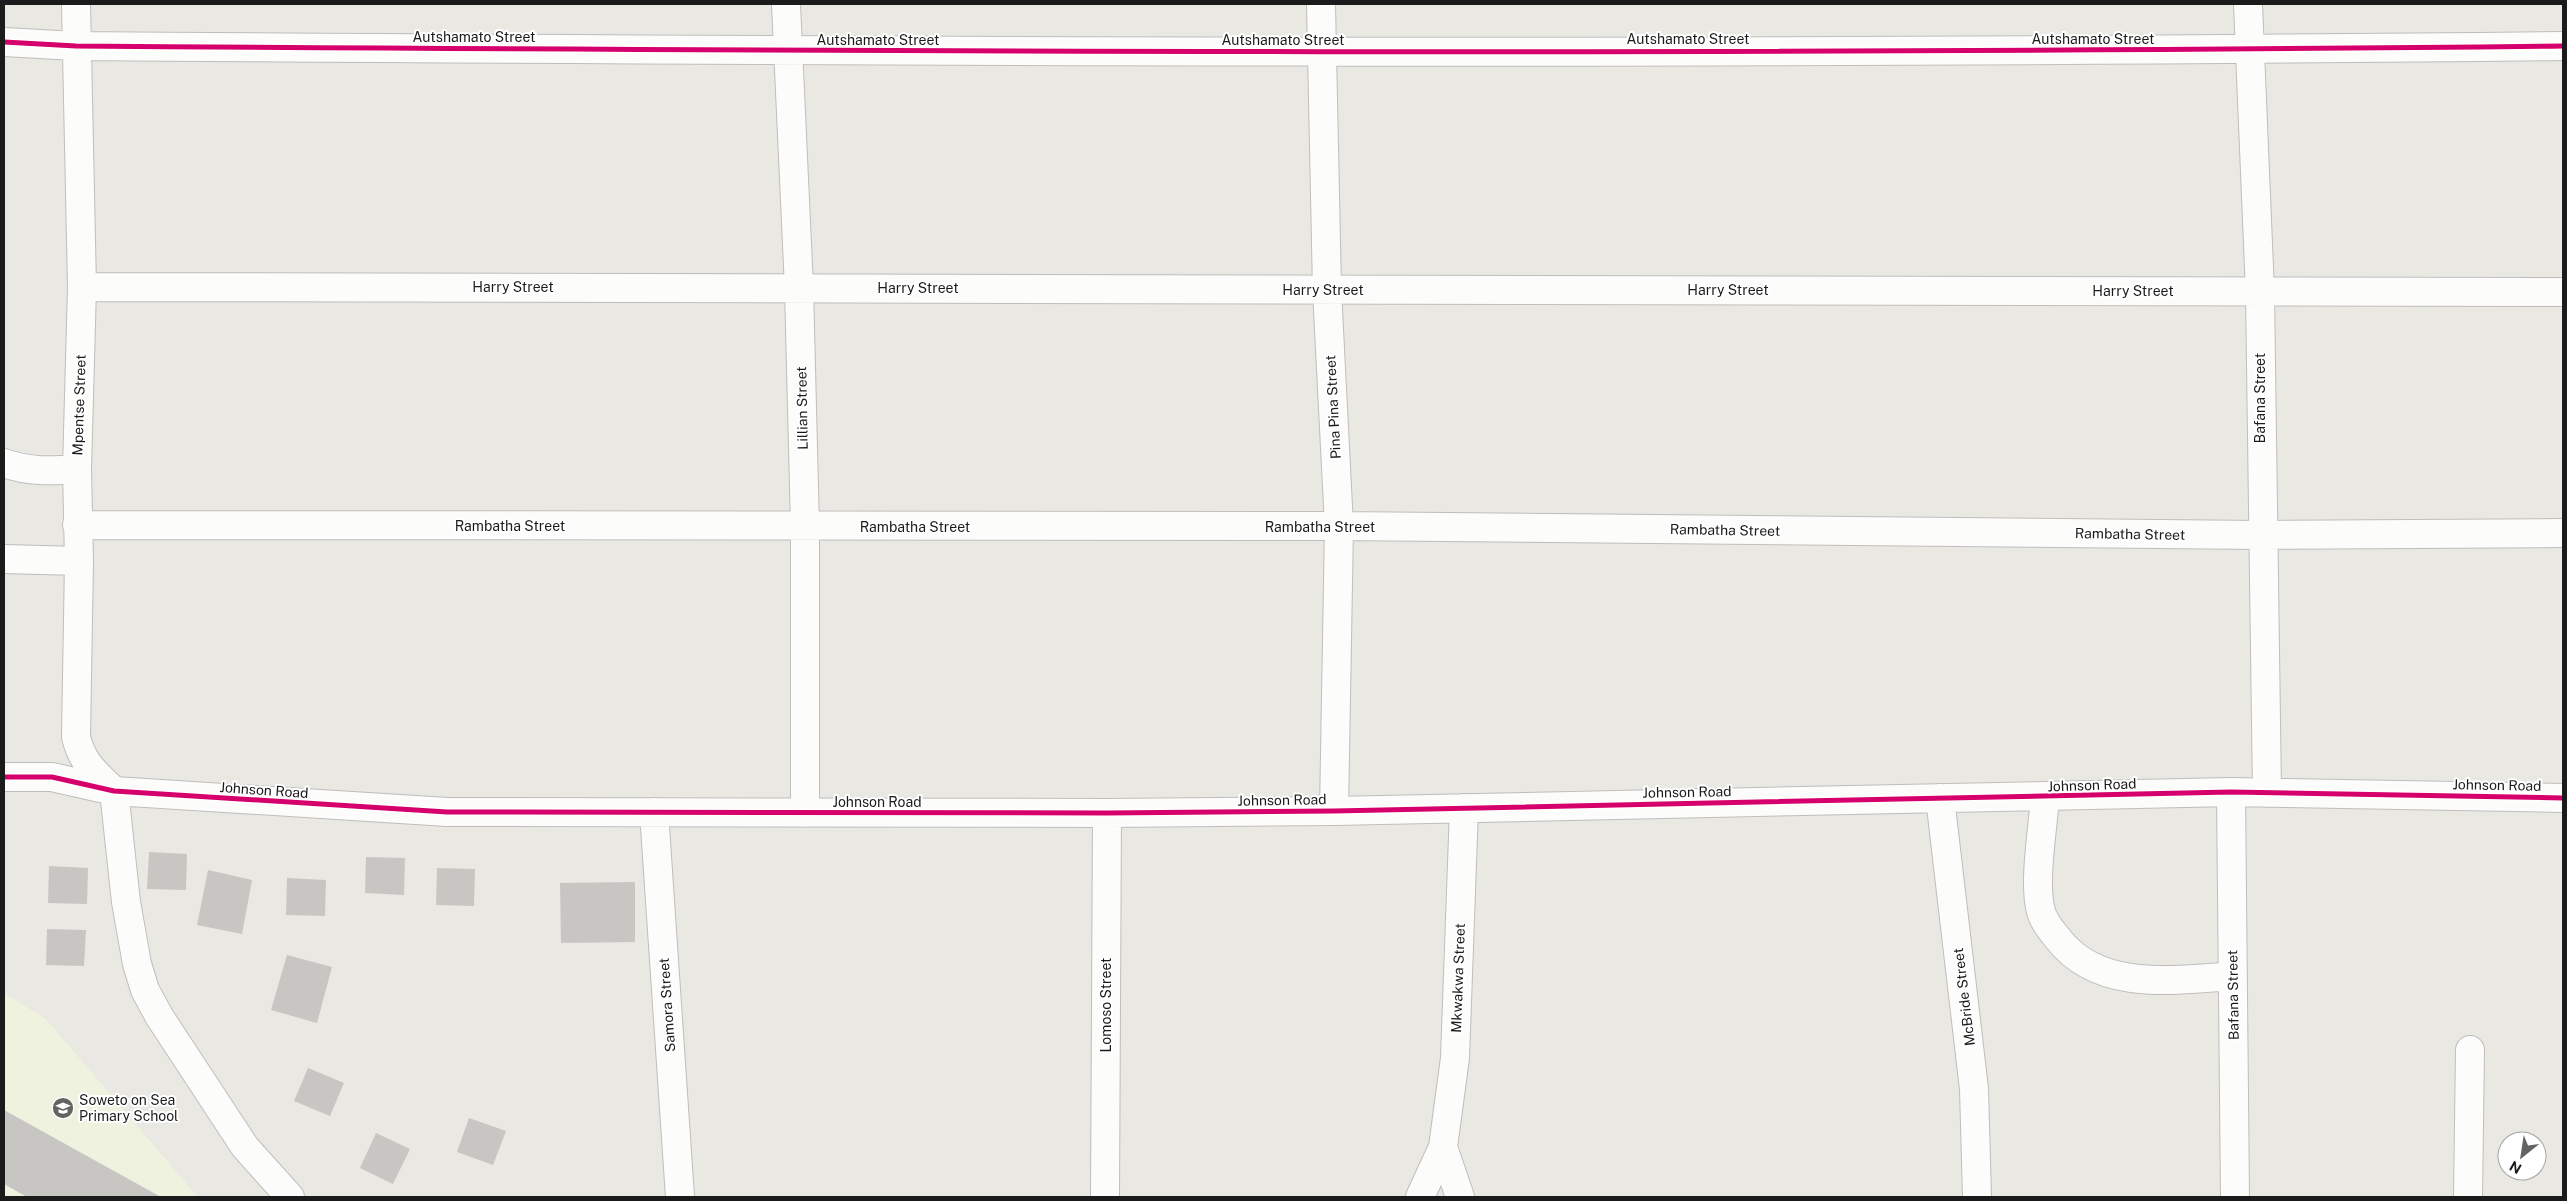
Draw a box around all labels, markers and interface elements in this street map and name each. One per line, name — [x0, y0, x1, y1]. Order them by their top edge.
street label: Autshamato Street — [412, 29, 536, 45]
street label: Autshamato Street — [1626, 31, 1750, 47]
street label: Autshamato Street — [2031, 31, 2155, 47]
street label: Autshamato Street — [816, 32, 940, 48]
street label: Autshamato Street — [1221, 32, 1345, 48]
street label: Harry Street — [472, 279, 554, 295]
street label: Harry Street — [877, 280, 959, 296]
street label: Harry Street — [1282, 282, 1364, 298]
street label: Harry Street — [1687, 282, 1769, 298]
street label: Harry Street — [2092, 283, 2174, 299]
street label: Bafana Street — [2252, 353, 2268, 443]
street label: Mpentse Street — [69, 354, 89, 456]
street label: Pina Pina Street — [1322, 355, 1344, 459]
street label: Lillian Street — [793, 366, 811, 450]
street label: Rambatha Street — [455, 518, 565, 534]
street label: Rambatha Street — [860, 519, 970, 535]
street label: Rambatha Street — [1265, 519, 1375, 535]
street label: Rambatha Street — [1670, 521, 1780, 539]
street label: Rambatha Street — [2075, 525, 2185, 543]
street label: Johnson Road — [2047, 775, 2137, 795]
street label: Johnson Road — [2452, 776, 2542, 794]
street label: Johnson Road — [219, 779, 309, 801]
street label: Johnson Road — [1642, 783, 1732, 801]
street label: Johnson Road — [1237, 791, 1327, 809]
street label: Johnson Road — [832, 794, 922, 810]
street label: Mkwakwa Street — [1448, 923, 1468, 1033]
street label: McBride Street — [1950, 947, 1978, 1047]
street label: Bafana Street — [2224, 950, 2242, 1040]
street label: Samora Street — [656, 957, 678, 1053]
street label: Lomoso Street — [1098, 958, 1114, 1052]
place label: Soweto on Sea Primary School — [79, 1092, 178, 1124]
school or university icon: Soweto on Sea Primary School — [51, 1096, 75, 1120]
north arrow — [2497, 1131, 2547, 1181]
text: N — [2507, 1158, 2524, 1177]

